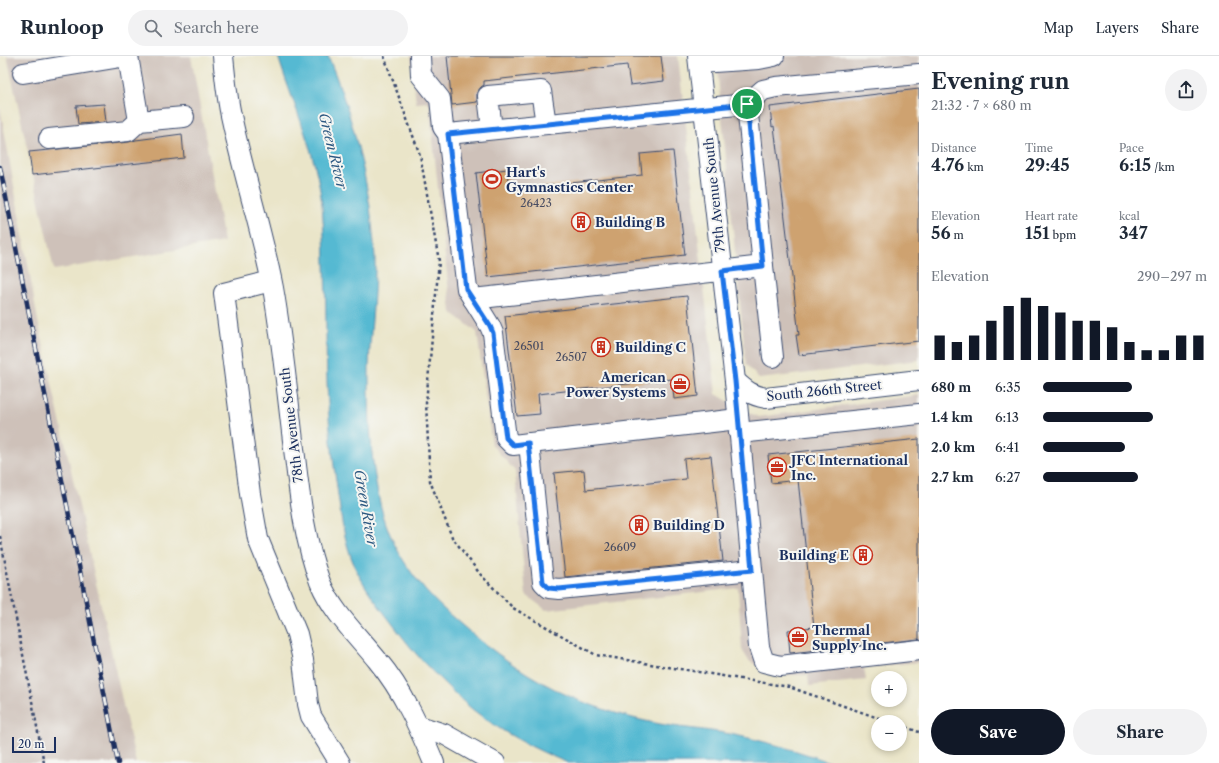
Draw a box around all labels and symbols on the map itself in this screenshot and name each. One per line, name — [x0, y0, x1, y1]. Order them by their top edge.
pin — [730, 87, 764, 121]
water label: Green River — [315, 111, 352, 192]
street label: 79th Avenue South — [700, 137, 728, 253]
place label: Hart's Gymnastics Center — [506, 164, 634, 195]
sports icon: Hart's Gymnastics Center — [481, 168, 503, 190]
house number: 26423 — [520, 196, 552, 210]
building icon: Building B — [570, 211, 592, 233]
place label: Building B — [595, 214, 665, 230]
building icon: Building C — [590, 336, 612, 358]
house number: 26501 — [514, 339, 545, 353]
place label: Building C — [615, 339, 686, 355]
house number: 26507 — [555, 350, 587, 364]
street label: 78th Avenue South — [276, 366, 306, 484]
place label: American Power Systems — [566, 369, 666, 400]
office icon: American Power Systems — [669, 373, 691, 395]
street label: South 266th Street — [766, 376, 883, 404]
place label: JFC International Inc. — [789, 452, 908, 483]
office icon: JFC International Inc. — [766, 456, 788, 478]
water label: Green River — [350, 468, 382, 549]
building icon: Building D — [628, 514, 650, 536]
place label: Building D — [653, 517, 725, 533]
house number: 26609 — [604, 540, 636, 554]
building icon: Building E — [852, 544, 874, 566]
place label: Building E — [779, 547, 849, 563]
place label: Thermal Supply Inc. — [812, 622, 887, 653]
office icon: Thermal Supply Inc. — [787, 626, 809, 648]
scale bar — [12, 735, 56, 754]

